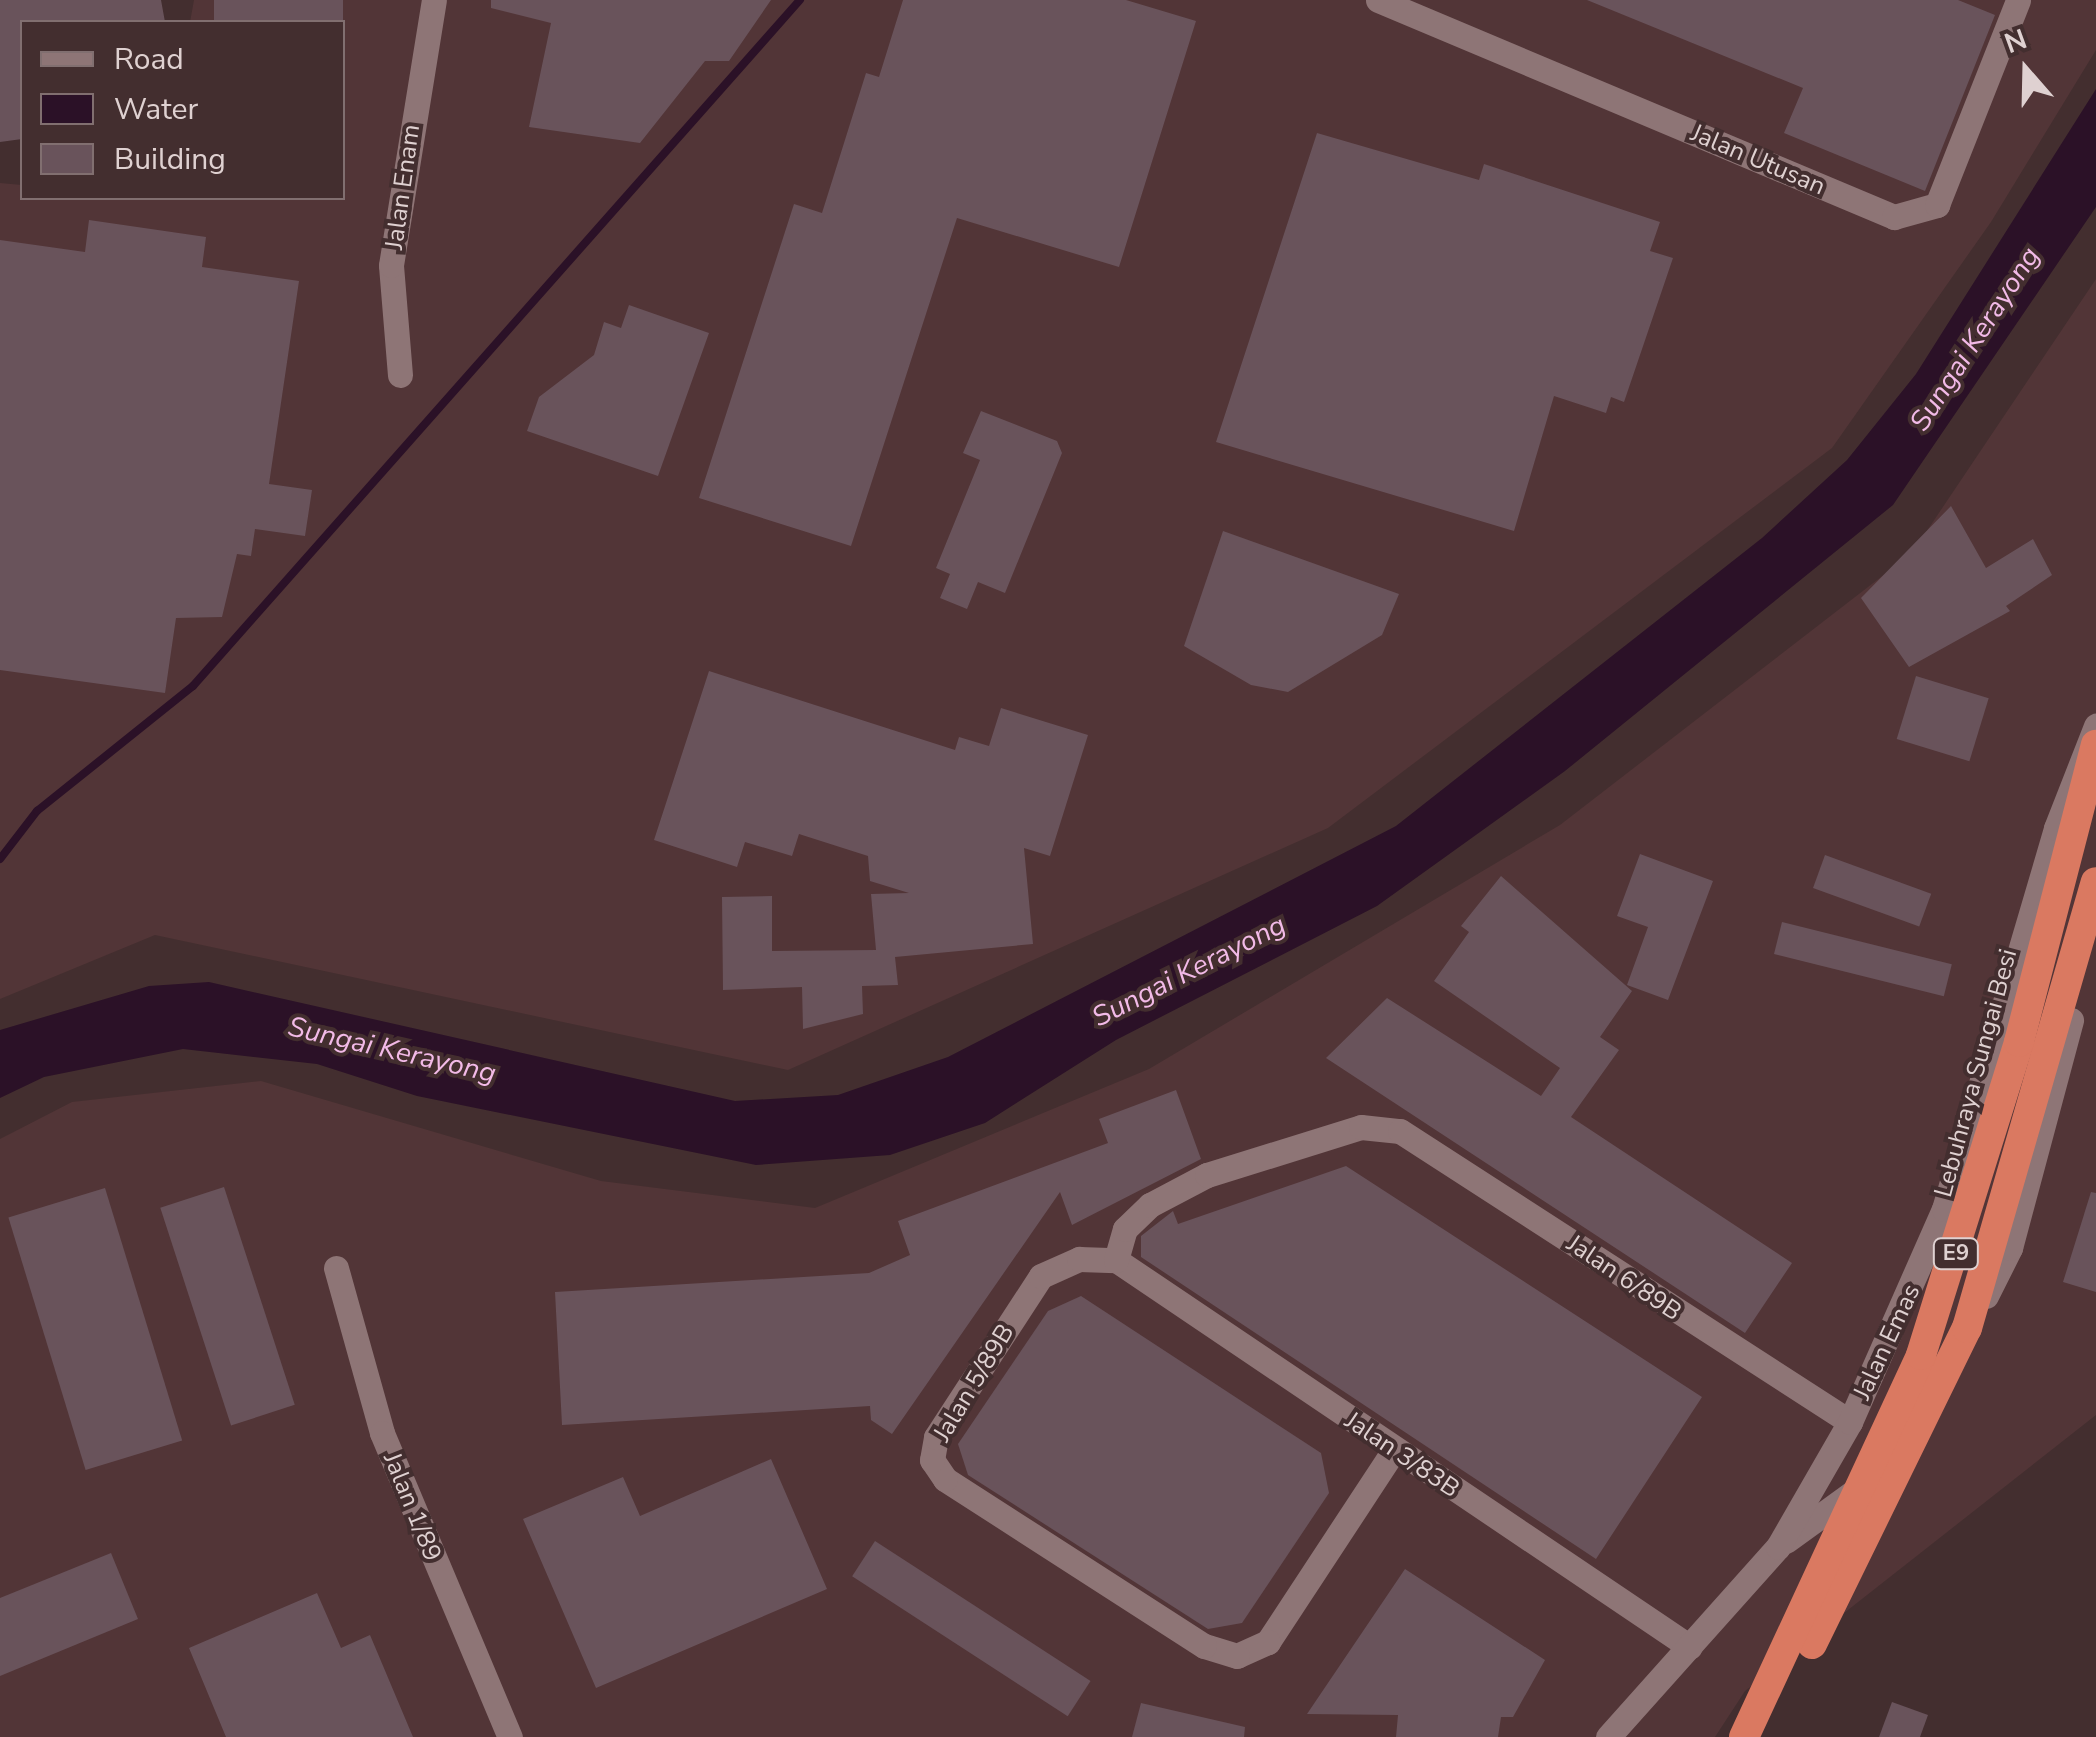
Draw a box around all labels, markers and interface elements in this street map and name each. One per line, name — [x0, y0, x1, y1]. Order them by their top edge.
legend — [20, 20, 345, 200]
north arrow — [1976, 20, 2076, 120]
text: N — [1999, 20, 2032, 63]
text: Road — [114, 39, 184, 80]
text: Water — [114, 89, 198, 130]
street label: Jalan Utusan — [1686, 118, 1830, 202]
street label: Jalan Enam — [379, 123, 427, 251]
text: Building — [114, 139, 226, 180]
water label: Sungai Kerayong — [1903, 241, 2047, 437]
water label: Sungai Kerayong — [1087, 908, 1291, 1034]
street label: Lebuhraya Sungai Besi — [1928, 946, 2024, 1200]
water label: Sungai Kerayong — [285, 1010, 499, 1090]
street label: Jalan 6/89B — [1561, 1229, 1687, 1327]
road number: E9 — [1931, 1237, 1981, 1271]
street label: Jalan Emas — [1847, 1280, 1927, 1404]
street label: Jalan 5/89B — [927, 1319, 1021, 1447]
street label: Jalan 3/83B — [1339, 1406, 1465, 1504]
street label: Jalan 1/89 — [377, 1448, 447, 1566]

